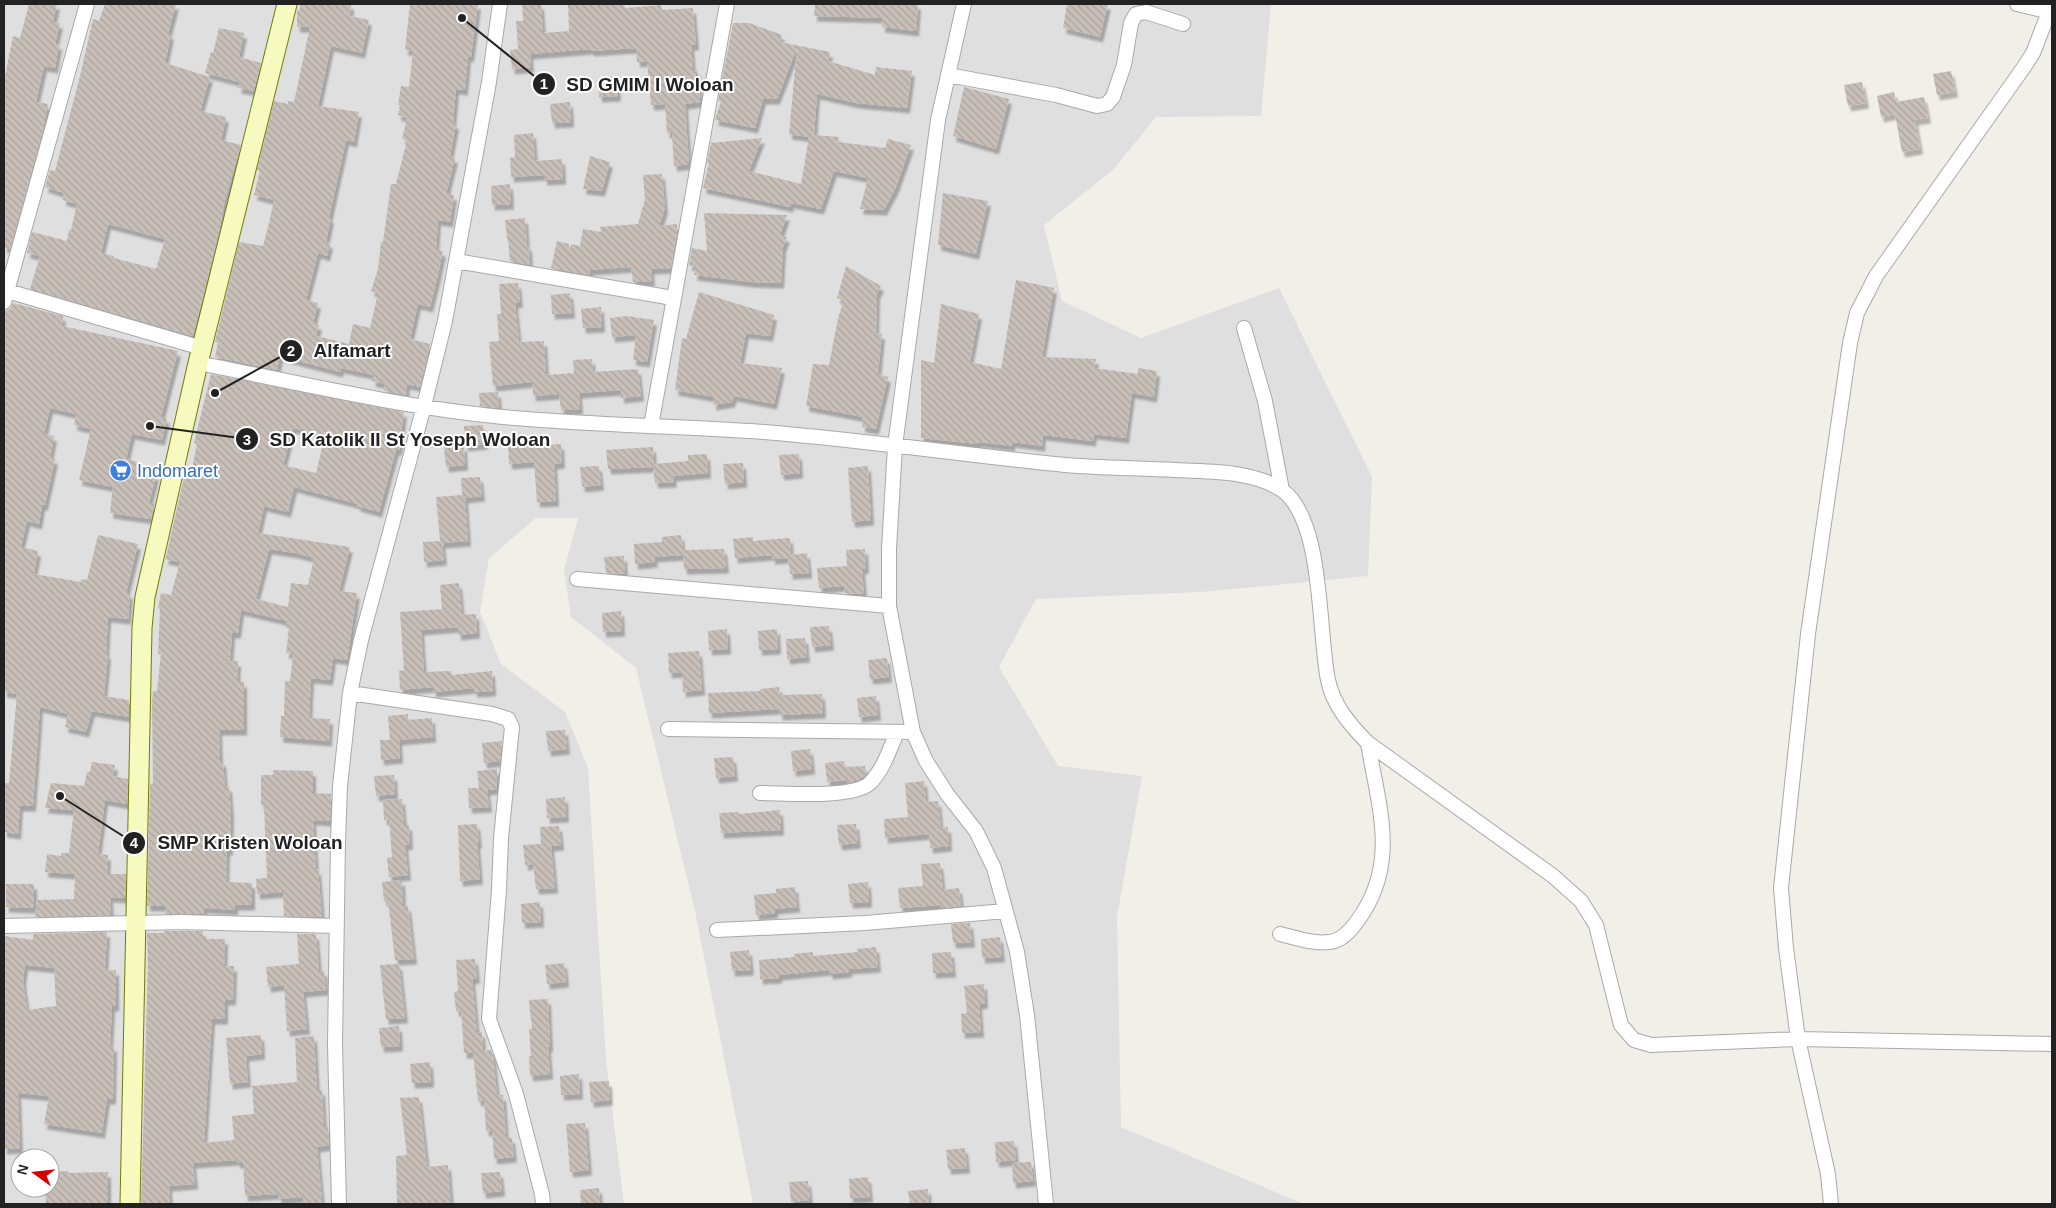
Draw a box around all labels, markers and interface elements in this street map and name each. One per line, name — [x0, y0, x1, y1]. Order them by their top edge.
callout: SD GMIM I Woloan — [531, 67, 744, 101]
text: SD GMIM I Woloan — [566, 74, 734, 95]
text: 1 — [540, 75, 548, 92]
callout: Alfamart — [278, 334, 400, 368]
text: Alfamart — [313, 340, 391, 361]
text: 2 — [287, 342, 295, 359]
callout: SD Katolik II St Yoseph Woloan — [234, 422, 560, 456]
text: SD Katolik II St Yoseph Woloan — [270, 429, 550, 450]
text: 3 — [243, 431, 251, 448]
supermarket icon: Indomaret — [109, 459, 133, 483]
place label: Indomaret — [137, 461, 218, 481]
callout: SMP Kristen Woloan — [122, 826, 352, 860]
text: SMP Kristen Woloan — [157, 832, 343, 853]
text: 4 — [130, 834, 139, 851]
north arrow — [10, 1148, 60, 1198]
text: N — [13, 1163, 31, 1177]

